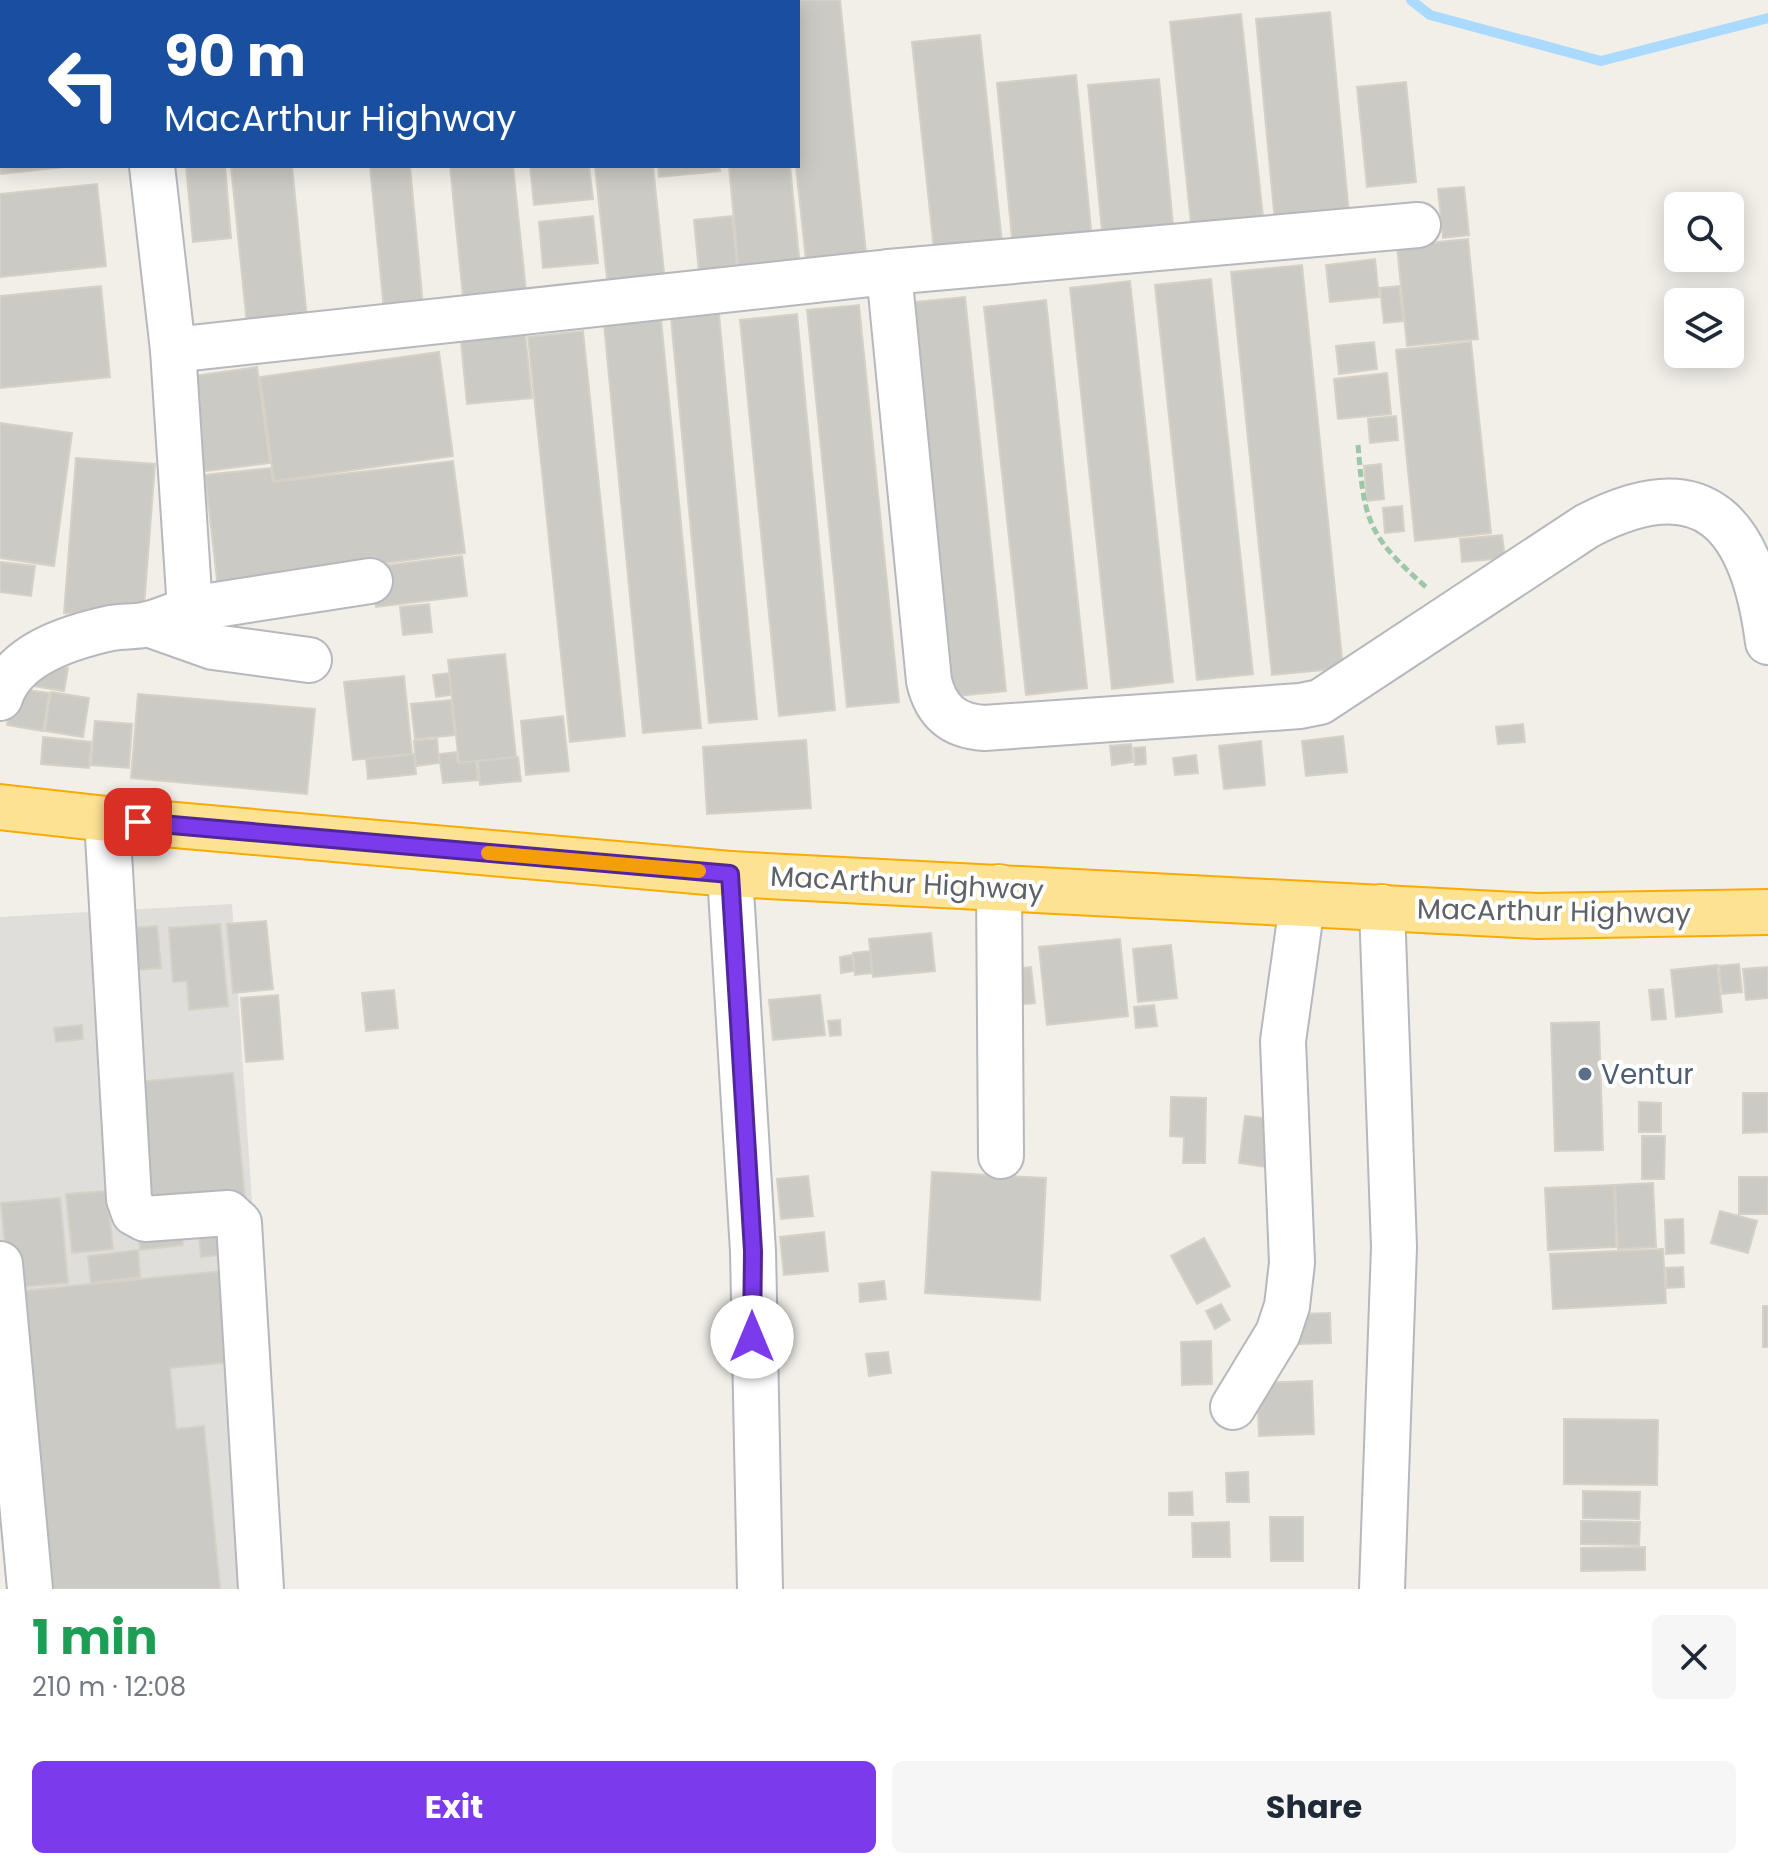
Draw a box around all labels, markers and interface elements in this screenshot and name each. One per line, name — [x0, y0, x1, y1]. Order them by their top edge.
text: 90 m — [164, 17, 306, 96]
icon: left — [32, 32, 136, 136]
text: MacArthur Highway — [164, 93, 516, 144]
map controls — [1664, 192, 1744, 368]
button: search — [1664, 192, 1744, 272]
button: layers — [1664, 288, 1744, 368]
pin — [104, 788, 172, 856]
icon: arrive — [116, 800, 160, 844]
street label: MacArthur Highway — [769, 857, 1045, 910]
street label: MacArthur Highway — [1417, 890, 1692, 933]
place label: Ventur — [1601, 1055, 1694, 1094]
marker: Ventur — [1576, 1065, 1594, 1083]
position arrow — [710, 1295, 794, 1379]
text: 1 min — [32, 1604, 158, 1671]
button: close — [1652, 1615, 1736, 1699]
text: 210 m · 12:08 — [32, 1669, 186, 1705]
button: Exit — [32, 1761, 876, 1853]
button: Share — [892, 1761, 1736, 1853]

